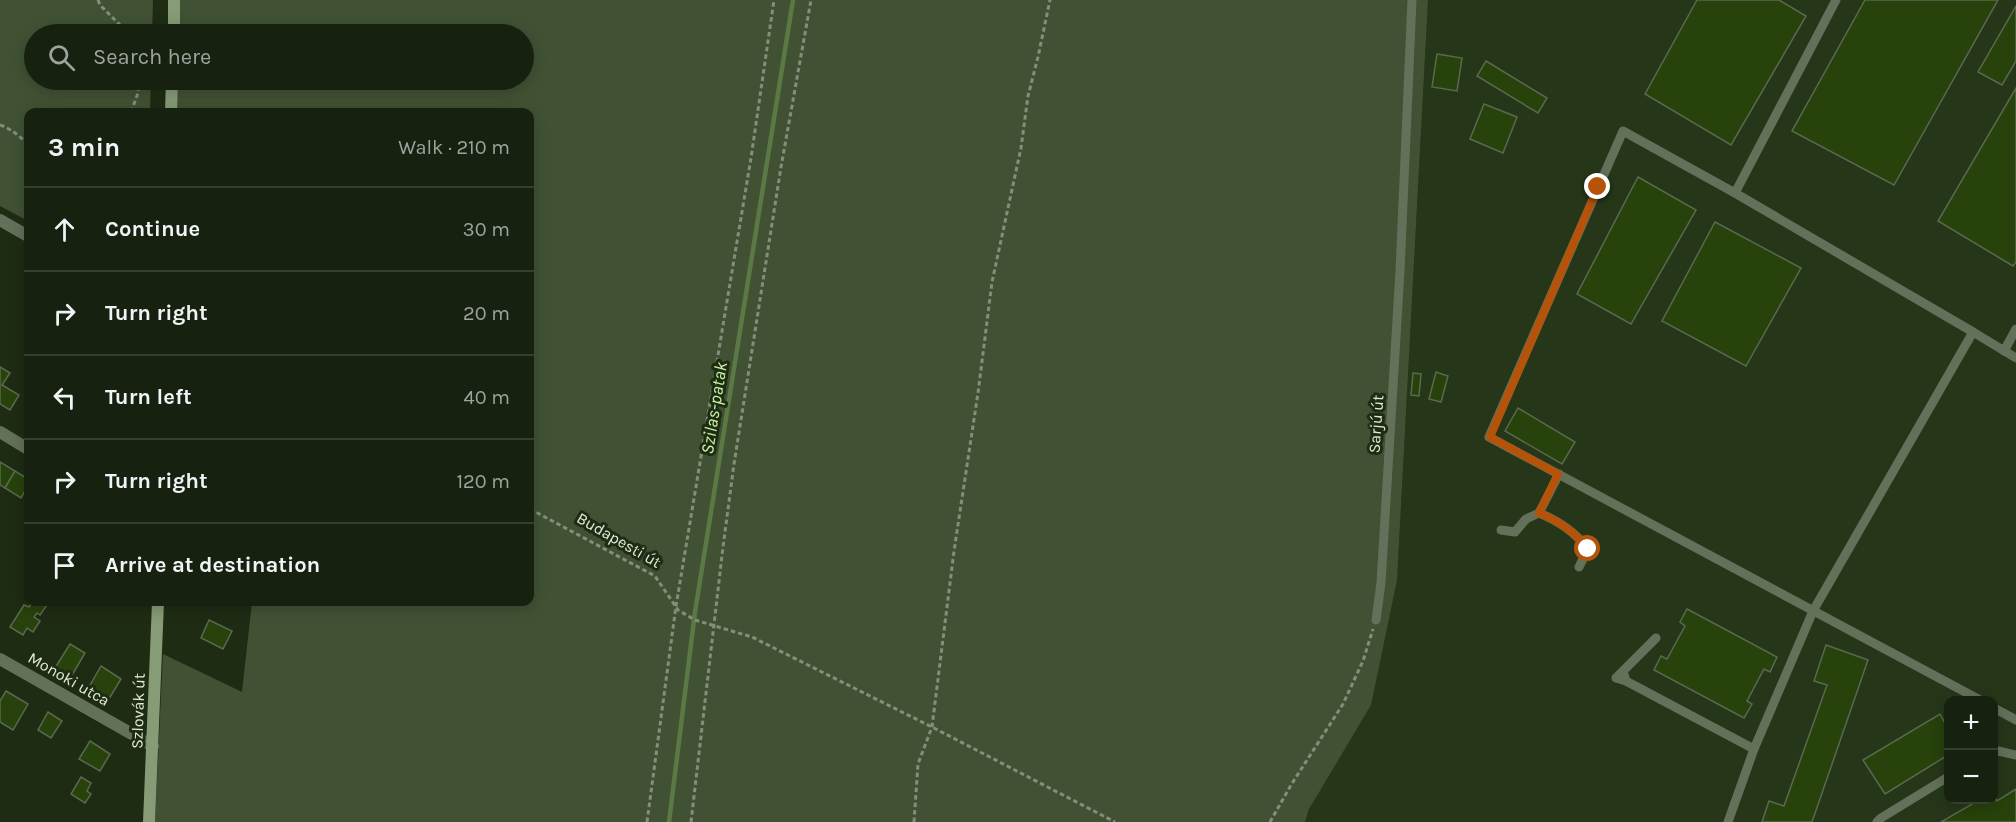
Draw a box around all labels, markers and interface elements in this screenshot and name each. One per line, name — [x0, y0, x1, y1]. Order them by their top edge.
search box — [24, 24, 534, 90]
icon: search — [45, 41, 78, 74]
text: Search here — [93, 44, 211, 70]
text: 3 min — [48, 132, 120, 163]
text: Walk · 210 m — [398, 136, 510, 159]
route end — [1584, 173, 1610, 199]
icon: ahead — [48, 213, 81, 246]
text: Continue — [105, 216, 200, 242]
text: 30 m — [463, 218, 510, 241]
icon: right — [48, 297, 81, 330]
text: Turn right — [105, 300, 208, 326]
text: 20 m — [463, 302, 510, 325]
water label: Szilas-patak — [696, 359, 732, 456]
icon: left — [48, 381, 81, 414]
text: Turn left — [105, 384, 192, 410]
text: 40 m — [464, 386, 510, 409]
street label: Sarjú út — [1364, 394, 1388, 454]
icon: right — [48, 465, 81, 498]
text: Turn right — [105, 468, 208, 494]
text: 120 m — [456, 470, 510, 493]
street label: Budapesti út — [573, 508, 665, 572]
route start — [1574, 535, 1600, 561]
icon: arrive — [48, 549, 81, 582]
text: Arrive at destination — [105, 552, 320, 578]
street label: Monoki utca — [25, 648, 113, 710]
street label: Szlovák út — [127, 673, 149, 749]
map controls — [1944, 696, 1998, 804]
button: + — [1944, 696, 1998, 750]
button: − — [1944, 750, 1998, 804]

